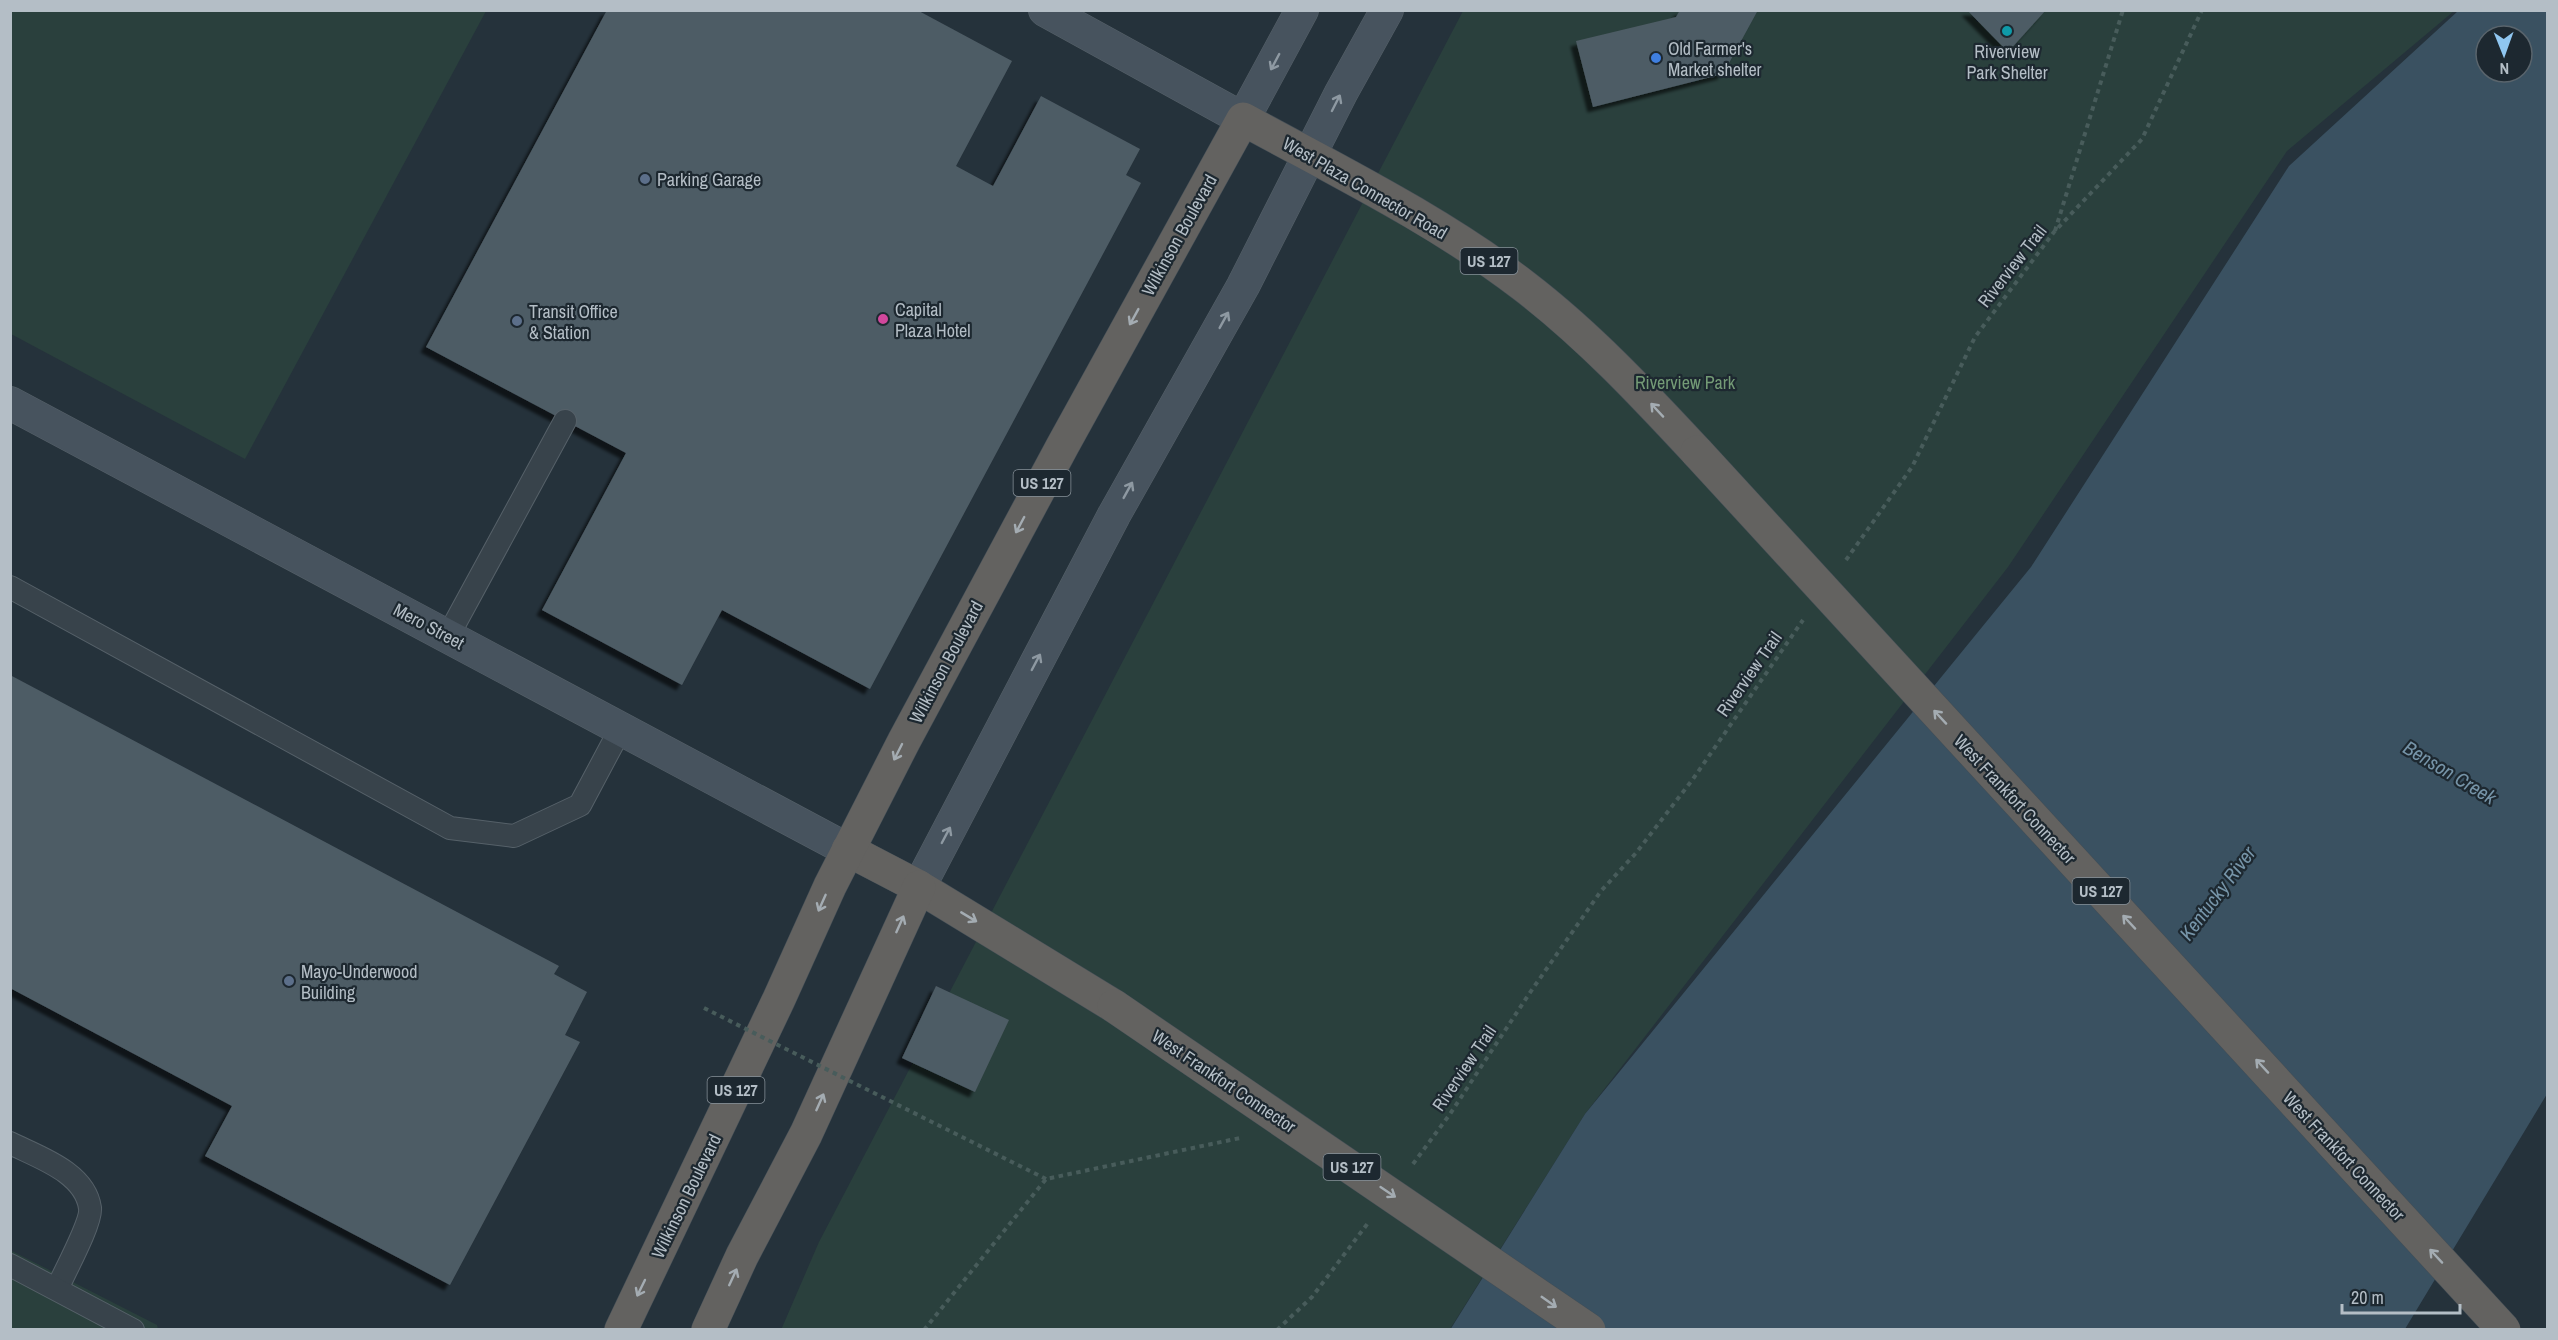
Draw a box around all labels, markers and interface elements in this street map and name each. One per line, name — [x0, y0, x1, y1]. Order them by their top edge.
marker: Riverview Park Shelter — [2000, 24, 2014, 38]
north arrow — [2474, 24, 2534, 84]
place label: Old Farmer's Market shelter — [1668, 36, 1762, 82]
place label: Riverview Park Shelter — [1966, 39, 2048, 85]
marker: Old Farmer's Market shelter — [1649, 51, 1663, 65]
one-way arrow — [1269, 53, 1280, 71]
text: N — [2499, 58, 2509, 80]
one-way arrow — [1330, 95, 1342, 113]
street label: West Plaza Connector Road — [1278, 131, 1452, 245]
place label: Parking Garage — [657, 167, 761, 192]
street label: Wilkinson Boulevard — [1135, 170, 1223, 300]
marker: Parking Garage — [638, 172, 652, 186]
street label: Riverview Trail — [1972, 220, 2052, 312]
road number: US 127 — [1460, 248, 1518, 274]
place label: Capital Plaza Hotel — [895, 297, 970, 343]
place label: Transit Office & Station — [529, 299, 618, 345]
one-way arrow — [1128, 308, 1140, 325]
marker: Capital Plaza Hotel — [876, 312, 890, 326]
one-way arrow — [1218, 312, 1230, 329]
marker: Transit Office & Station — [510, 314, 524, 328]
park label: Riverview Park — [1635, 370, 1736, 395]
one-way arrow — [1650, 402, 1664, 417]
road number: US 127 — [1014, 470, 1070, 496]
one-way arrow — [1122, 482, 1134, 499]
one-way arrow — [1014, 515, 1025, 533]
street label: Wilkinson Boulevard — [903, 596, 989, 728]
street label: Mero Street — [389, 597, 469, 655]
street label: Riverview Trail — [1711, 627, 1787, 721]
one-way arrow — [1030, 654, 1042, 671]
one-way arrow — [1933, 710, 1947, 725]
street label: West Frankfort Connector — [1948, 729, 2082, 869]
water label: Benson Creek — [2399, 734, 2502, 811]
one-way arrow — [892, 743, 903, 761]
one-way arrow — [940, 827, 952, 844]
water label: Kentucky River — [2173, 840, 2262, 946]
road number: US 127 — [2072, 878, 2130, 904]
one-way arrow — [816, 893, 828, 911]
one-way arrow — [960, 912, 977, 924]
one-way arrow — [2122, 915, 2136, 930]
one-way arrow — [894, 916, 906, 934]
place label: Mayo-Underwood Building — [301, 959, 417, 1005]
marker: Mayo-Underwood Building — [282, 974, 296, 988]
street label: Riverview Trail — [1426, 1020, 1502, 1116]
street label: West Frankfort Connector — [1147, 1023, 1301, 1139]
one-way arrow — [2254, 1058, 2269, 1073]
road number: US 127 — [708, 1077, 764, 1103]
street label: West Frankfort Connector — [2277, 1086, 2411, 1226]
one-way arrow — [815, 1094, 826, 1112]
street label: Wilkinson Boulevard — [645, 1130, 727, 1262]
road number: US 127 — [1324, 1154, 1380, 1180]
one-way arrow — [1379, 1186, 1396, 1198]
one-way arrow — [2429, 1248, 2443, 1263]
one-way arrow — [727, 1268, 739, 1286]
scale bar — [2342, 1277, 2460, 1315]
one-way arrow — [635, 1279, 647, 1297]
text: 20 m — [2351, 1285, 2384, 1310]
one-way arrow — [1540, 1296, 1557, 1308]

